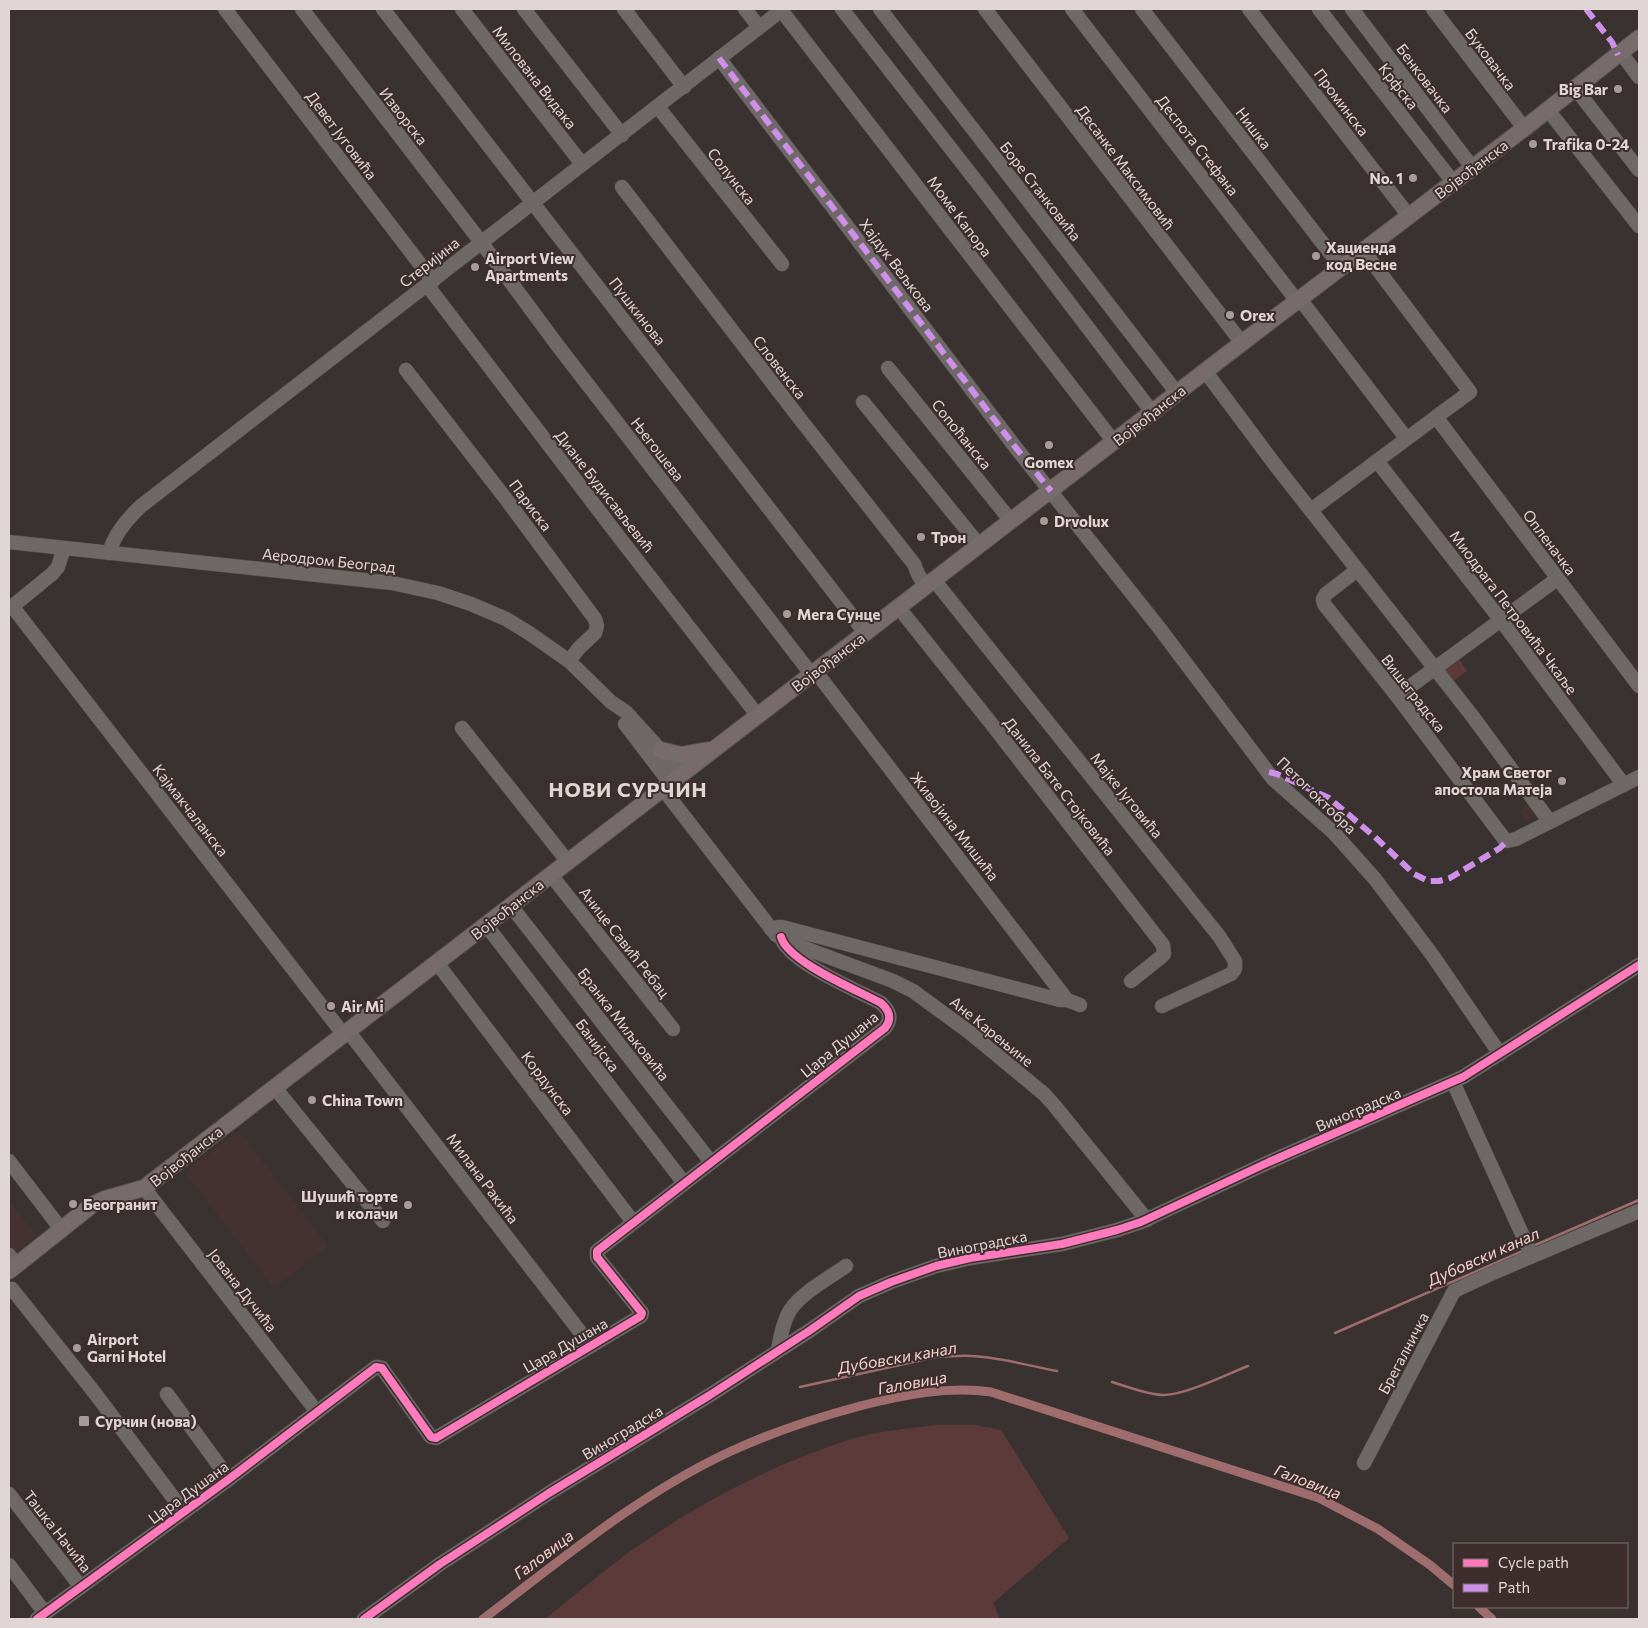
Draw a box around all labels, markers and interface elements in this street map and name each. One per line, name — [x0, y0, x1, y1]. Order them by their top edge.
street label: Милована Видака — [489, 22, 581, 132]
street label: Буковачка — [1462, 24, 1520, 94]
street label: Бенковачка — [1393, 40, 1457, 116]
street label: Крфска — [1375, 59, 1423, 113]
street label: Проминска — [1311, 65, 1373, 139]
place label: Big Bar — [1559, 80, 1608, 98]
marker: Big Bar — [1612, 83, 1624, 95]
street label: Изворска — [376, 84, 432, 148]
street label: Девет Југовића — [303, 87, 381, 183]
street label: Деспота Стефана — [1153, 91, 1243, 199]
street label: Десанке Максимовић — [1073, 101, 1179, 233]
street label: Нишка — [1232, 103, 1276, 153]
place label: Trafika 0-24 — [1543, 135, 1629, 153]
street label: Војвођанска — [1431, 136, 1511, 202]
street label: Боре Станковића — [997, 138, 1085, 244]
marker: Trafika 0-24 — [1527, 138, 1539, 150]
street label: Солунска — [704, 144, 760, 208]
place label: No. 1 — [1369, 169, 1403, 187]
street label: Моме Капора — [924, 172, 996, 260]
marker: No. 1 — [1407, 172, 1419, 184]
street label: Хајдук Вељкова — [856, 215, 938, 315]
street label: Стеријина — [395, 233, 463, 291]
place label: Хациенда код Весне — [1326, 238, 1397, 273]
place label: Airport View Apartments — [485, 249, 575, 284]
marker: Хациенда код Весне — [1310, 250, 1322, 262]
marker: Airport View Apartments — [469, 261, 481, 273]
street label: Пушкинова — [606, 273, 670, 349]
place label: Orex — [1240, 306, 1275, 324]
marker: Orex — [1224, 309, 1236, 321]
street label: Словенска — [750, 332, 810, 402]
street label: Војвођанска — [1109, 381, 1189, 449]
street label: Сопоћанска — [928, 395, 996, 473]
street label: Његошева — [628, 414, 688, 484]
street label: Диане Будисављевић — [552, 426, 658, 556]
marker: Gomex — [1043, 439, 1055, 451]
place label: Gomex — [1024, 453, 1074, 471]
street label: Париска — [506, 476, 556, 534]
street label: Опленачка — [1520, 506, 1580, 578]
place label: Drvolux — [1054, 512, 1110, 530]
marker: Drvolux — [1038, 515, 1050, 527]
street label: Миодрага Петровића Чкаље — [1446, 526, 1582, 698]
place label: Трон — [931, 528, 966, 546]
marker: Трон — [915, 531, 927, 543]
street label: Аеродром Београд — [262, 544, 397, 576]
place label: Мега Сунце — [797, 605, 881, 623]
marker: Мега Сунце — [781, 608, 793, 620]
street label: Војвођанска — [788, 629, 868, 695]
street label: Вишеградска — [1378, 651, 1450, 735]
street label: Данила Бате Стојковића — [1000, 713, 1120, 859]
street label: Мајке Југовића — [1087, 749, 1167, 841]
street label: Петог октобра — [1274, 753, 1360, 837]
street label: Кајмакчаланска — [149, 760, 233, 860]
place label: Храм Светог апостола Матеја — [1434, 763, 1552, 798]
street label: Живојина Мишића — [907, 768, 1003, 884]
marker: Храм Светог апостола Матеја — [1556, 775, 1568, 787]
district label: НОВИ СУРЧИН — [549, 777, 707, 801]
street label: Војвођанска — [467, 875, 547, 943]
street label: Анице Савић Ребац — [576, 883, 674, 1001]
street label: Бранка Миљковића — [574, 964, 674, 1084]
street label: Ане Карењине — [947, 992, 1037, 1070]
place label: Air Mi — [341, 997, 384, 1015]
marker: Air Mi — [325, 1000, 337, 1012]
street label: Цара Душана — [797, 1007, 881, 1081]
street label: Банијска — [572, 1015, 624, 1075]
street label: Кордунска — [518, 1047, 578, 1119]
street label: Виноградска — [1313, 1083, 1403, 1135]
place label: China Town — [322, 1091, 403, 1109]
marker: China Town — [306, 1094, 318, 1106]
street label: Војвођанска — [146, 1122, 226, 1190]
street label: Милана Ракића — [443, 1129, 523, 1227]
place label: Шушић торте и колачи — [301, 1187, 398, 1222]
place label: Београнит — [83, 1195, 158, 1213]
marker: Београнит — [67, 1198, 79, 1210]
marker: Шушић торте и колачи — [402, 1199, 414, 1211]
water label: Дубовски канал — [1422, 1223, 1542, 1290]
street label: Виноградска — [936, 1226, 1028, 1262]
street label: Јована Дучића — [205, 1245, 281, 1335]
street label: Брегалничка — [1374, 1309, 1432, 1397]
street label: Цара Душана — [520, 1314, 610, 1376]
place label: Airport Garni Hotel — [87, 1330, 166, 1365]
water label: Дубовски канал — [834, 1337, 958, 1377]
marker: Airport Garni Hotel — [71, 1342, 83, 1354]
water label: Галовица — [876, 1367, 948, 1397]
street label: Виноградска — [578, 1401, 666, 1463]
place label: Сурчин (нова) — [95, 1412, 197, 1430]
marker: Сурчин (нова) — [77, 1414, 91, 1428]
street label: Цара Душана — [144, 1457, 232, 1527]
water label: Галовица — [1272, 1460, 1344, 1502]
street label: Ташка Начића — [20, 1486, 96, 1576]
water label: Галовица — [509, 1525, 577, 1583]
legend — [1453, 1543, 1628, 1608]
text: Cycle path — [1498, 1553, 1569, 1571]
text: Path — [1498, 1578, 1530, 1596]

